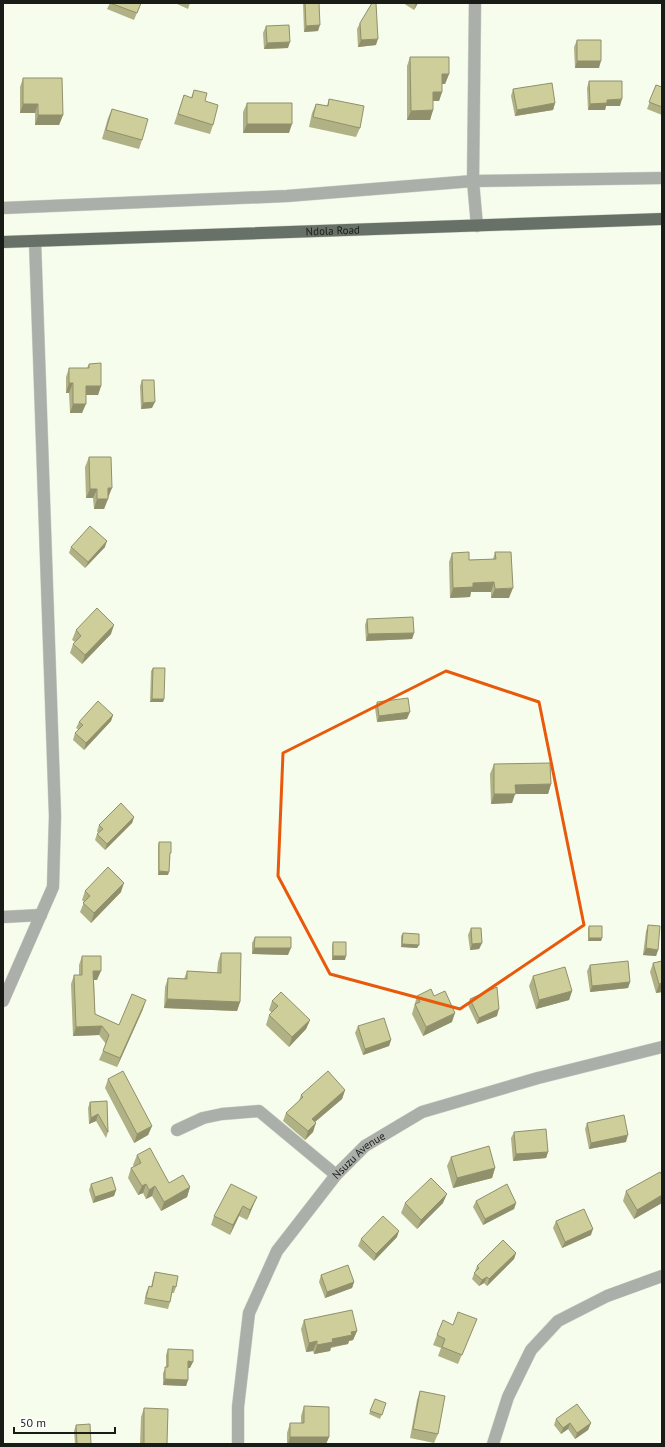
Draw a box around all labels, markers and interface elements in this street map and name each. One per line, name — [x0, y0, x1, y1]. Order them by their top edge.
street label: Ndola Road — [305, 223, 360, 238]
street label: Nsuzu Avenue — [329, 1128, 388, 1182]
scale bar — [14, 1409, 115, 1435]
text: 50 m — [20, 1415, 46, 1430]

